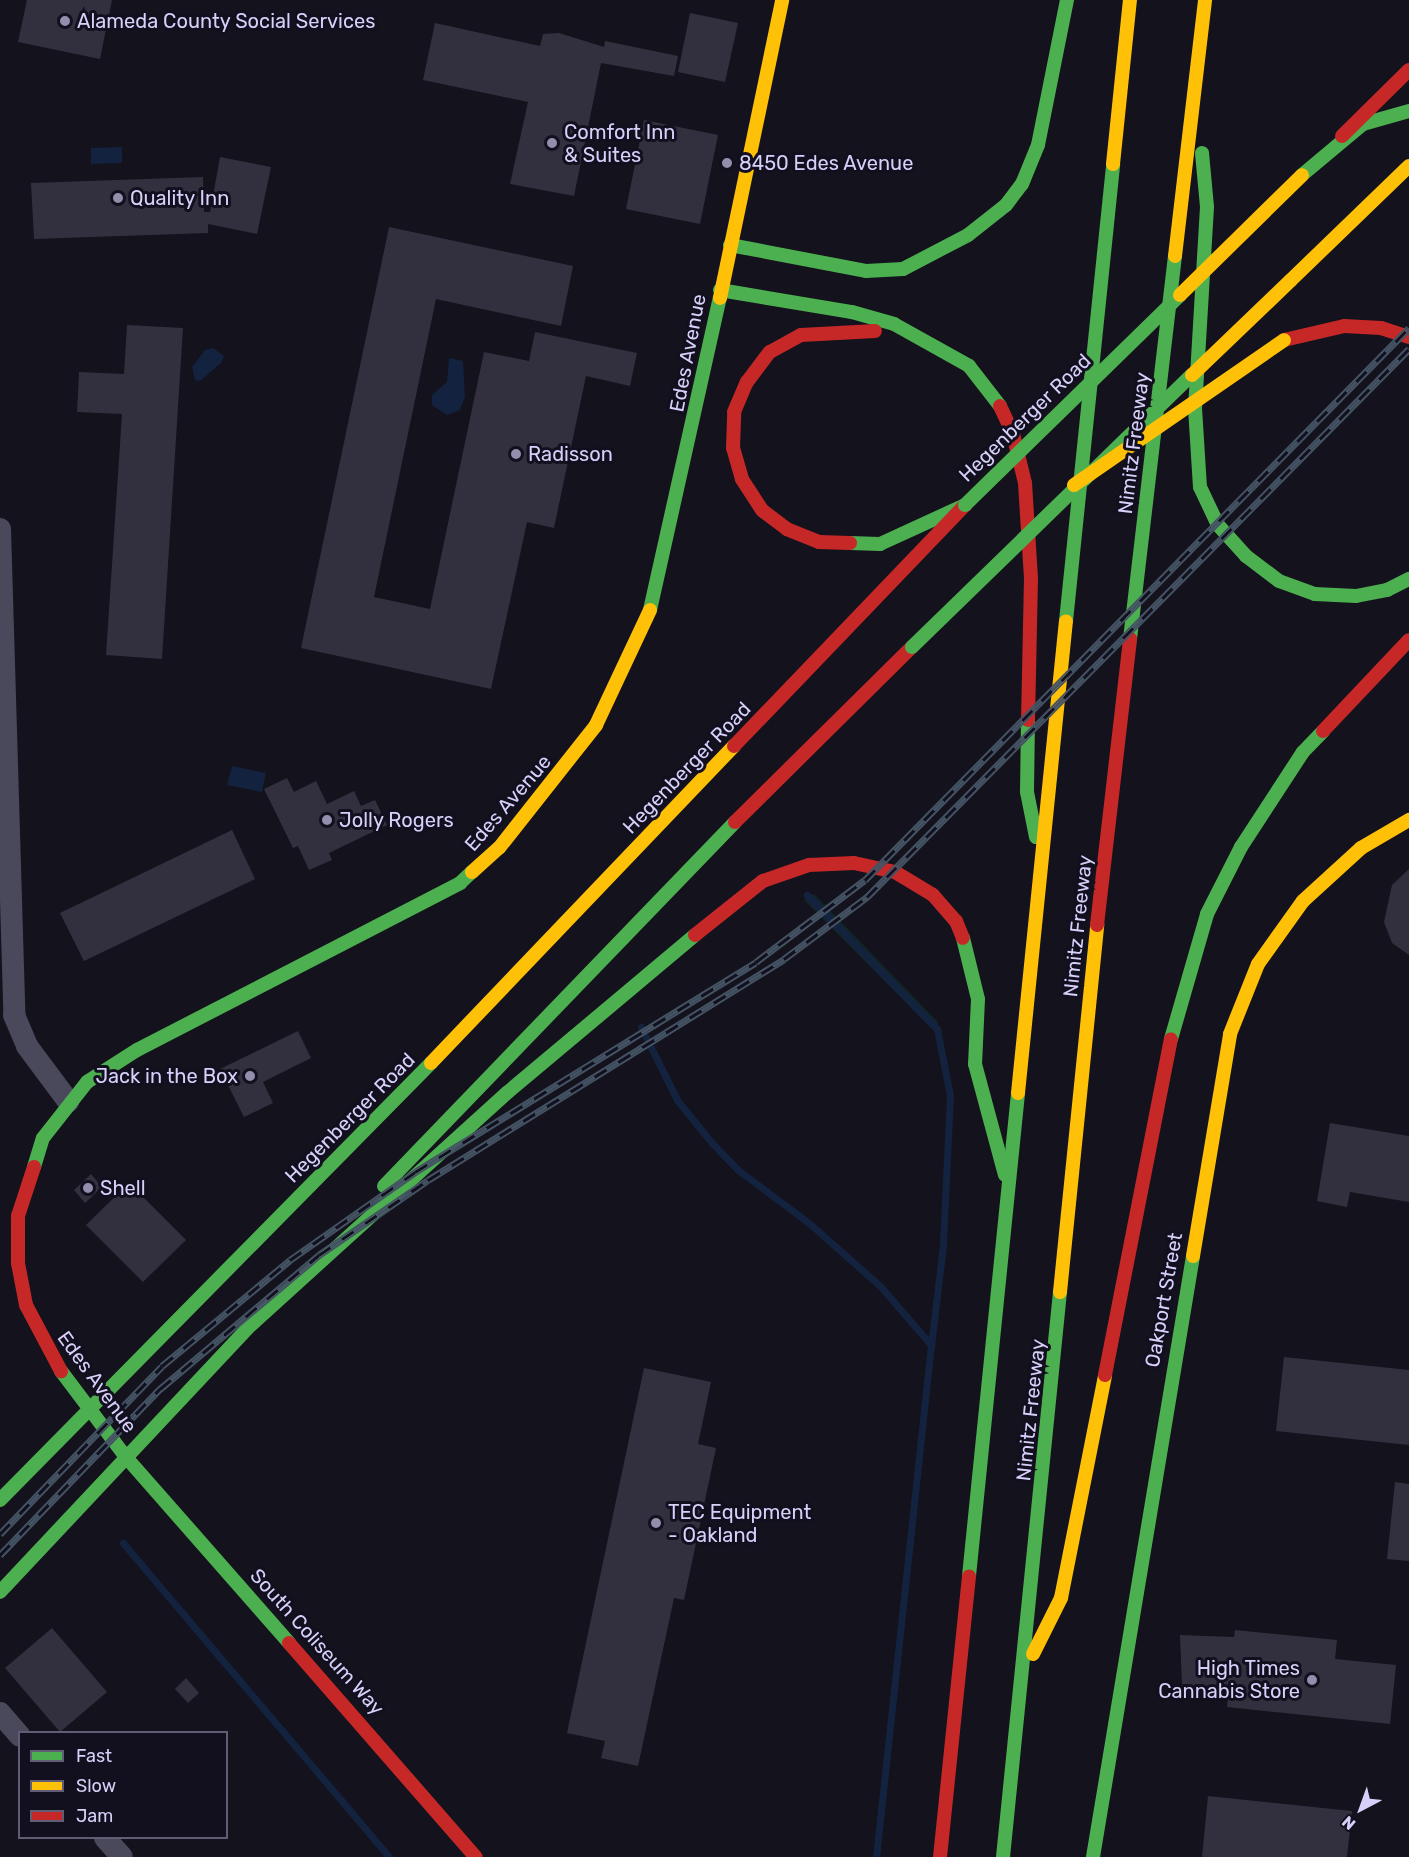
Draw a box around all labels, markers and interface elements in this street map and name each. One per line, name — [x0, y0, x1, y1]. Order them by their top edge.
place label: Alameda County Social Services — [77, 9, 376, 33]
marker: Alameda County Social Services — [58, 14, 72, 28]
place label: Comfort Inn & Suites — [564, 120, 675, 167]
marker: Comfort Inn & Suites — [545, 136, 559, 150]
place label: 8450 Edes Avenue — [739, 151, 914, 175]
marker: 8450 Edes Avenue — [720, 156, 734, 170]
place label: Quality Inn — [130, 186, 230, 210]
marker: Quality Inn — [111, 191, 125, 205]
street label: Edes Avenue — [665, 292, 711, 414]
street label: Hegenberger Road — [954, 349, 1096, 487]
street label: Nimitz Freeway — [1113, 371, 1155, 515]
place label: Radisson — [528, 442, 613, 466]
marker: Radisson — [509, 447, 523, 461]
street label: Hegenberger Road — [618, 697, 756, 839]
street label: Edes Avenue — [459, 750, 557, 856]
place label: Jolly Rogers — [339, 808, 454, 832]
marker: Jolly Rogers — [320, 813, 334, 827]
street label: Nimitz Freeway — [1059, 854, 1097, 998]
street label: Hegenberger Road — [280, 1048, 420, 1188]
place label: Jack in the Box — [95, 1064, 238, 1088]
marker: Jack in the Box — [243, 1069, 257, 1083]
place label: Shell — [100, 1176, 146, 1200]
marker: Shell — [81, 1181, 95, 1195]
street label: Oakport Street — [1140, 1231, 1188, 1369]
street label: Edes Avenue — [52, 1326, 142, 1438]
street label: Nimitz Freeway — [1012, 1338, 1050, 1482]
place label: TEC Equipment - Oakland — [668, 1500, 811, 1547]
marker: TEC Equipment - Oakland — [649, 1516, 663, 1530]
street label: South Coliseum Way — [245, 1564, 389, 1720]
place label: High Times Cannabis Store — [1158, 1656, 1300, 1703]
marker: High Times Cannabis Store — [1305, 1673, 1319, 1687]
legend — [18, 1731, 228, 1839]
text: Fast — [76, 1745, 112, 1767]
text: Slow — [76, 1775, 116, 1797]
north arrow — [1331, 1779, 1391, 1839]
text: Jam — [76, 1805, 113, 1827]
text: N — [1338, 1812, 1359, 1834]

